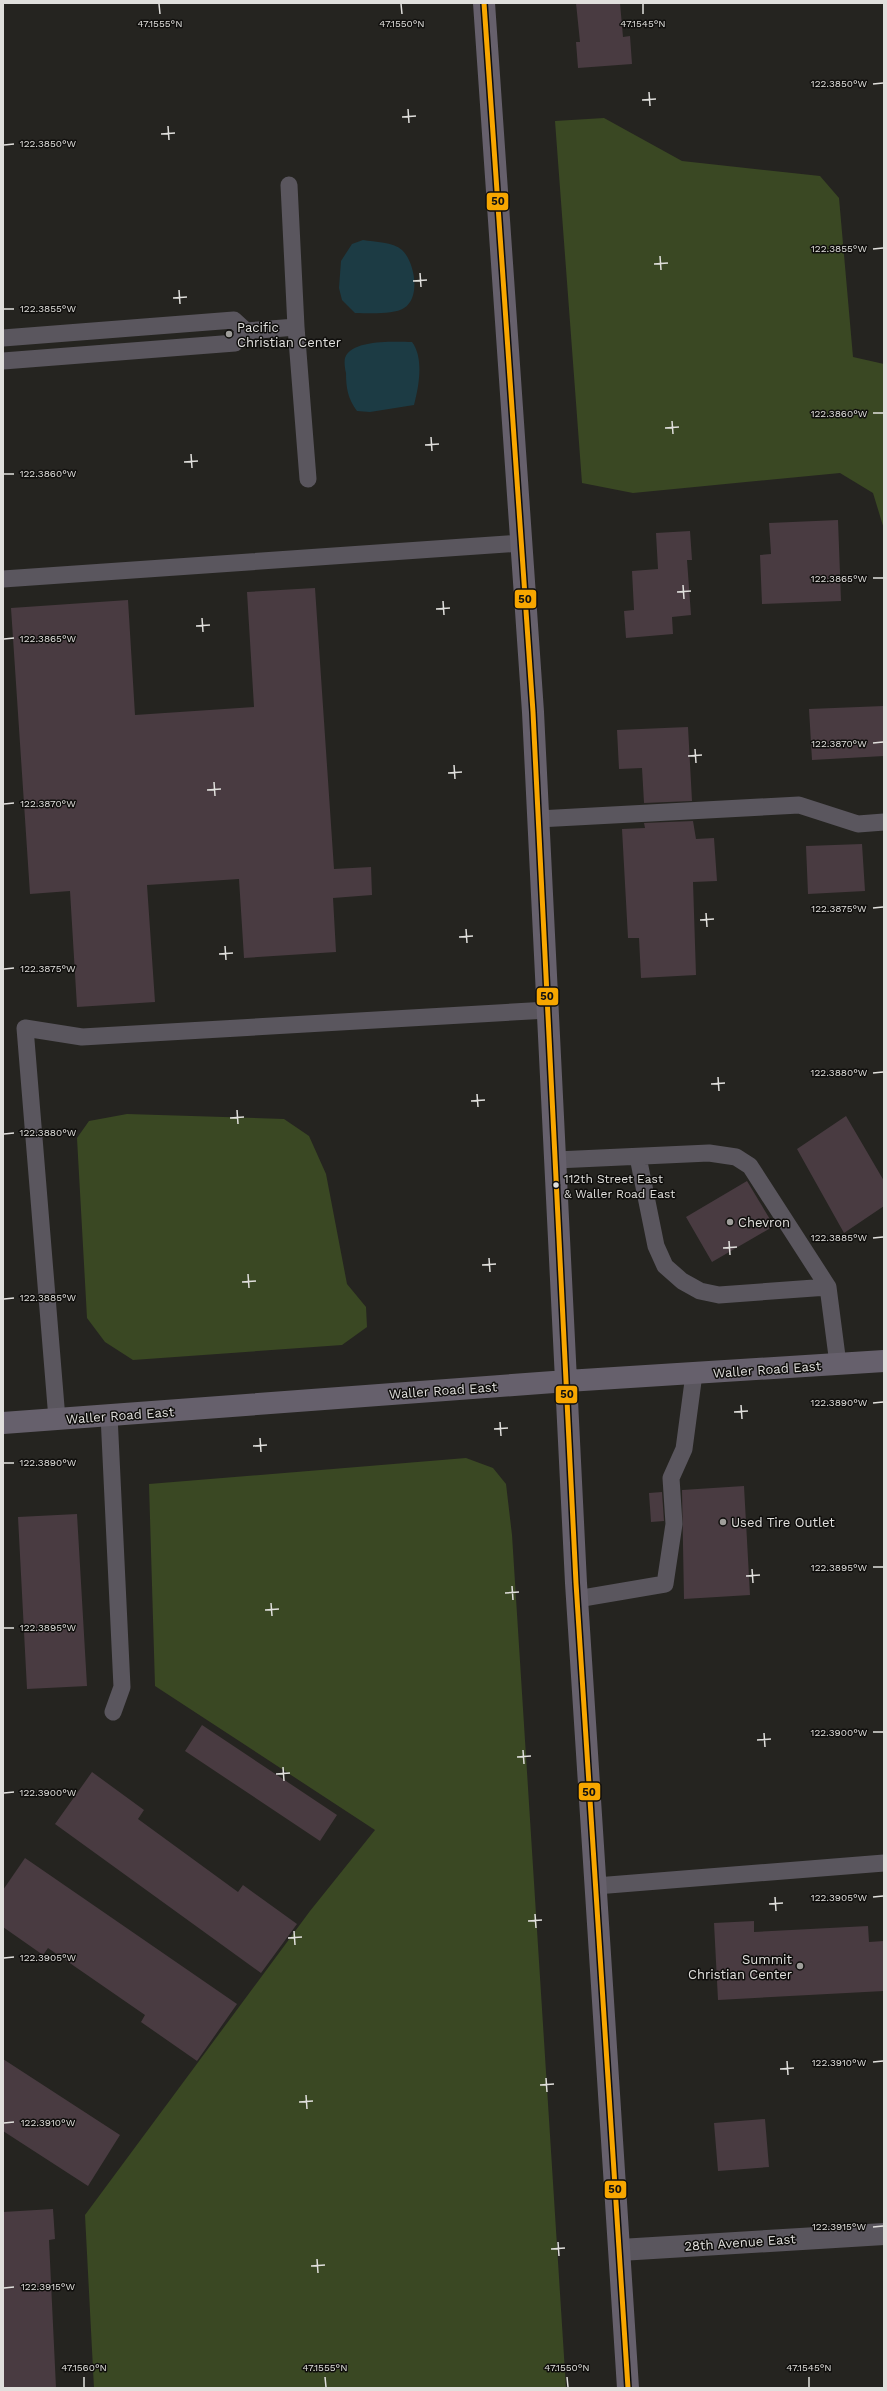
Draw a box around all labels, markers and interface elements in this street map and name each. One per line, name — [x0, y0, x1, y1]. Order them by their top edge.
text: 47.1555°N — [137, 18, 183, 29]
text: 47.1550°N — [379, 18, 425, 29]
text: 47.1545°N — [620, 18, 666, 29]
text: 122.3850°W — [811, 78, 868, 89]
text: 122.3850°W — [20, 138, 77, 149]
line badge: 50 — [486, 192, 509, 211]
text: 50 — [491, 195, 505, 208]
text: 122.3855°W — [811, 243, 867, 254]
text: 122.3855°W — [20, 303, 76, 314]
place label: Pacific Christian Center — [237, 320, 341, 350]
marker: Pacific Christian Center — [224, 329, 234, 339]
text: 122.3860°W — [811, 408, 868, 419]
text: 122.3860°W — [20, 468, 77, 479]
text: 122.3865°W — [811, 573, 868, 584]
line badge: 50 — [514, 589, 537, 609]
text: 50 — [518, 593, 532, 606]
text: 122.3865°W — [20, 633, 77, 644]
text: 122.3870°W — [811, 738, 867, 749]
text: 122.3870°W — [20, 798, 76, 809]
text: 122.3875°W — [811, 903, 867, 914]
text: 122.3875°W — [20, 963, 76, 974]
line badge: 50 — [536, 987, 559, 1006]
text: 50 — [540, 990, 554, 1003]
text: 122.3880°W — [811, 1067, 868, 1078]
text: 122.3880°W — [20, 1127, 77, 1138]
place label: 112th Street East & Waller Road East — [564, 1172, 675, 1201]
marker: 112th Street East & Waller Road East — [551, 1180, 561, 1190]
place label: Chevron — [738, 1215, 790, 1230]
marker: Chevron — [725, 1217, 735, 1227]
text: 122.3885°W — [811, 1232, 868, 1243]
text: 122.3885°W — [20, 1292, 77, 1303]
street label: Waller Road East — [712, 1358, 822, 1381]
street label: Waller Road East — [388, 1379, 498, 1402]
line badge: 50 — [555, 1385, 578, 1404]
text: 50 — [560, 1388, 574, 1401]
text: 122.3890°W — [811, 1397, 868, 1408]
street label: Waller Road East — [65, 1404, 175, 1427]
text: 122.3890°W — [20, 1457, 77, 1468]
place label: Used Tire Outlet — [731, 1515, 835, 1530]
marker: Used Tire Outlet — [718, 1517, 728, 1527]
text: 122.3895°W — [811, 1562, 868, 1573]
text: 122.3895°W — [20, 1622, 77, 1633]
text: 122.3900°W — [811, 1727, 868, 1738]
line badge: 50 — [578, 1782, 601, 1801]
text: 50 — [582, 1786, 596, 1799]
text: 122.3900°W — [20, 1787, 77, 1798]
text: 122.3905°W — [811, 1892, 868, 1903]
text: 122.3905°W — [20, 1952, 77, 1963]
place label: Summit Christian Center — [688, 1952, 793, 1982]
marker: Summit Christian Center — [795, 1961, 805, 1971]
text: 122.3910°W — [812, 2057, 867, 2068]
text: 122.3910°W — [21, 2117, 76, 2128]
line badge: 50 — [604, 2180, 627, 2199]
text: 50 — [608, 2183, 622, 2196]
text: 122.3915°W — [812, 2221, 866, 2232]
street label: 28th Avenue East — [684, 2231, 797, 2254]
text: 122.3915°W — [21, 2281, 75, 2292]
text: 47.1560°N — [61, 2362, 107, 2373]
text: 47.1555°N — [302, 2362, 348, 2373]
text: 47.1550°N — [544, 2362, 590, 2373]
text: 47.1545°N — [786, 2362, 832, 2373]

